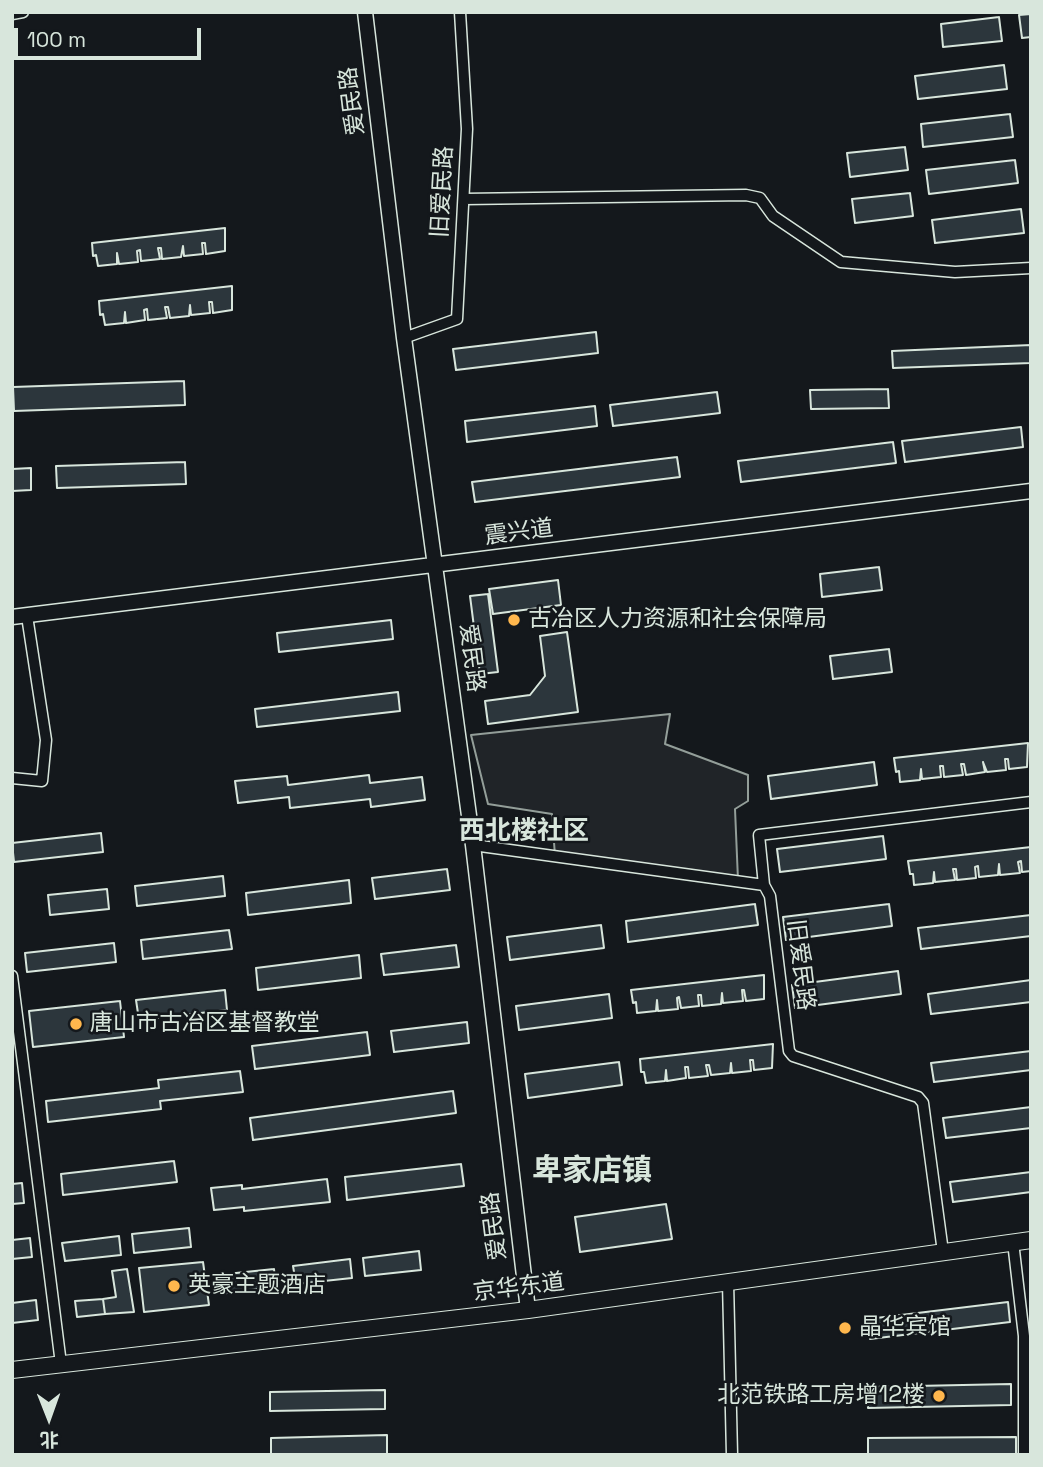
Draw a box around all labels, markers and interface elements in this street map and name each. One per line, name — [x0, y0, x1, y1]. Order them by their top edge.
scale bar — [18, 14, 205, 58]
text: 100 m — [27, 26, 86, 53]
street label: 爱民路 — [335, 65, 371, 137]
street label: 旧爱民路 — [427, 145, 459, 239]
street label: 震兴道 — [483, 515, 555, 551]
place label: 古冶区人力资源和社会保障局 — [528, 606, 827, 634]
marker: 古冶区人力资源和社会保障局 — [506, 612, 522, 628]
street label: 爱民路 — [453, 622, 489, 694]
district label: 西北楼社区 — [459, 816, 589, 848]
street label: 旧爱民路 — [781, 918, 819, 1012]
place label: 唐山市古冶区基督教堂 — [90, 1010, 320, 1038]
marker: 唐山市古冶区基督教堂 — [68, 1016, 84, 1032]
district label: 卑家店镇 — [532, 1154, 652, 1190]
street label: 爱民路 — [477, 1190, 513, 1262]
street label: 京华东道 — [472, 1269, 566, 1307]
place label: 英豪主题酒店 — [188, 1272, 326, 1300]
marker: 英豪主题酒店 — [166, 1278, 182, 1294]
place label: 晶华宾馆 — [859, 1314, 951, 1342]
marker: 晶华宾馆 — [837, 1320, 853, 1336]
place label: 北范铁路工房增12楼 — [718, 1382, 925, 1410]
north arrow — [14, 1383, 84, 1453]
marker: 北范铁路工房增12楼 — [931, 1388, 947, 1404]
text: 北 — [40, 1427, 59, 1452]

